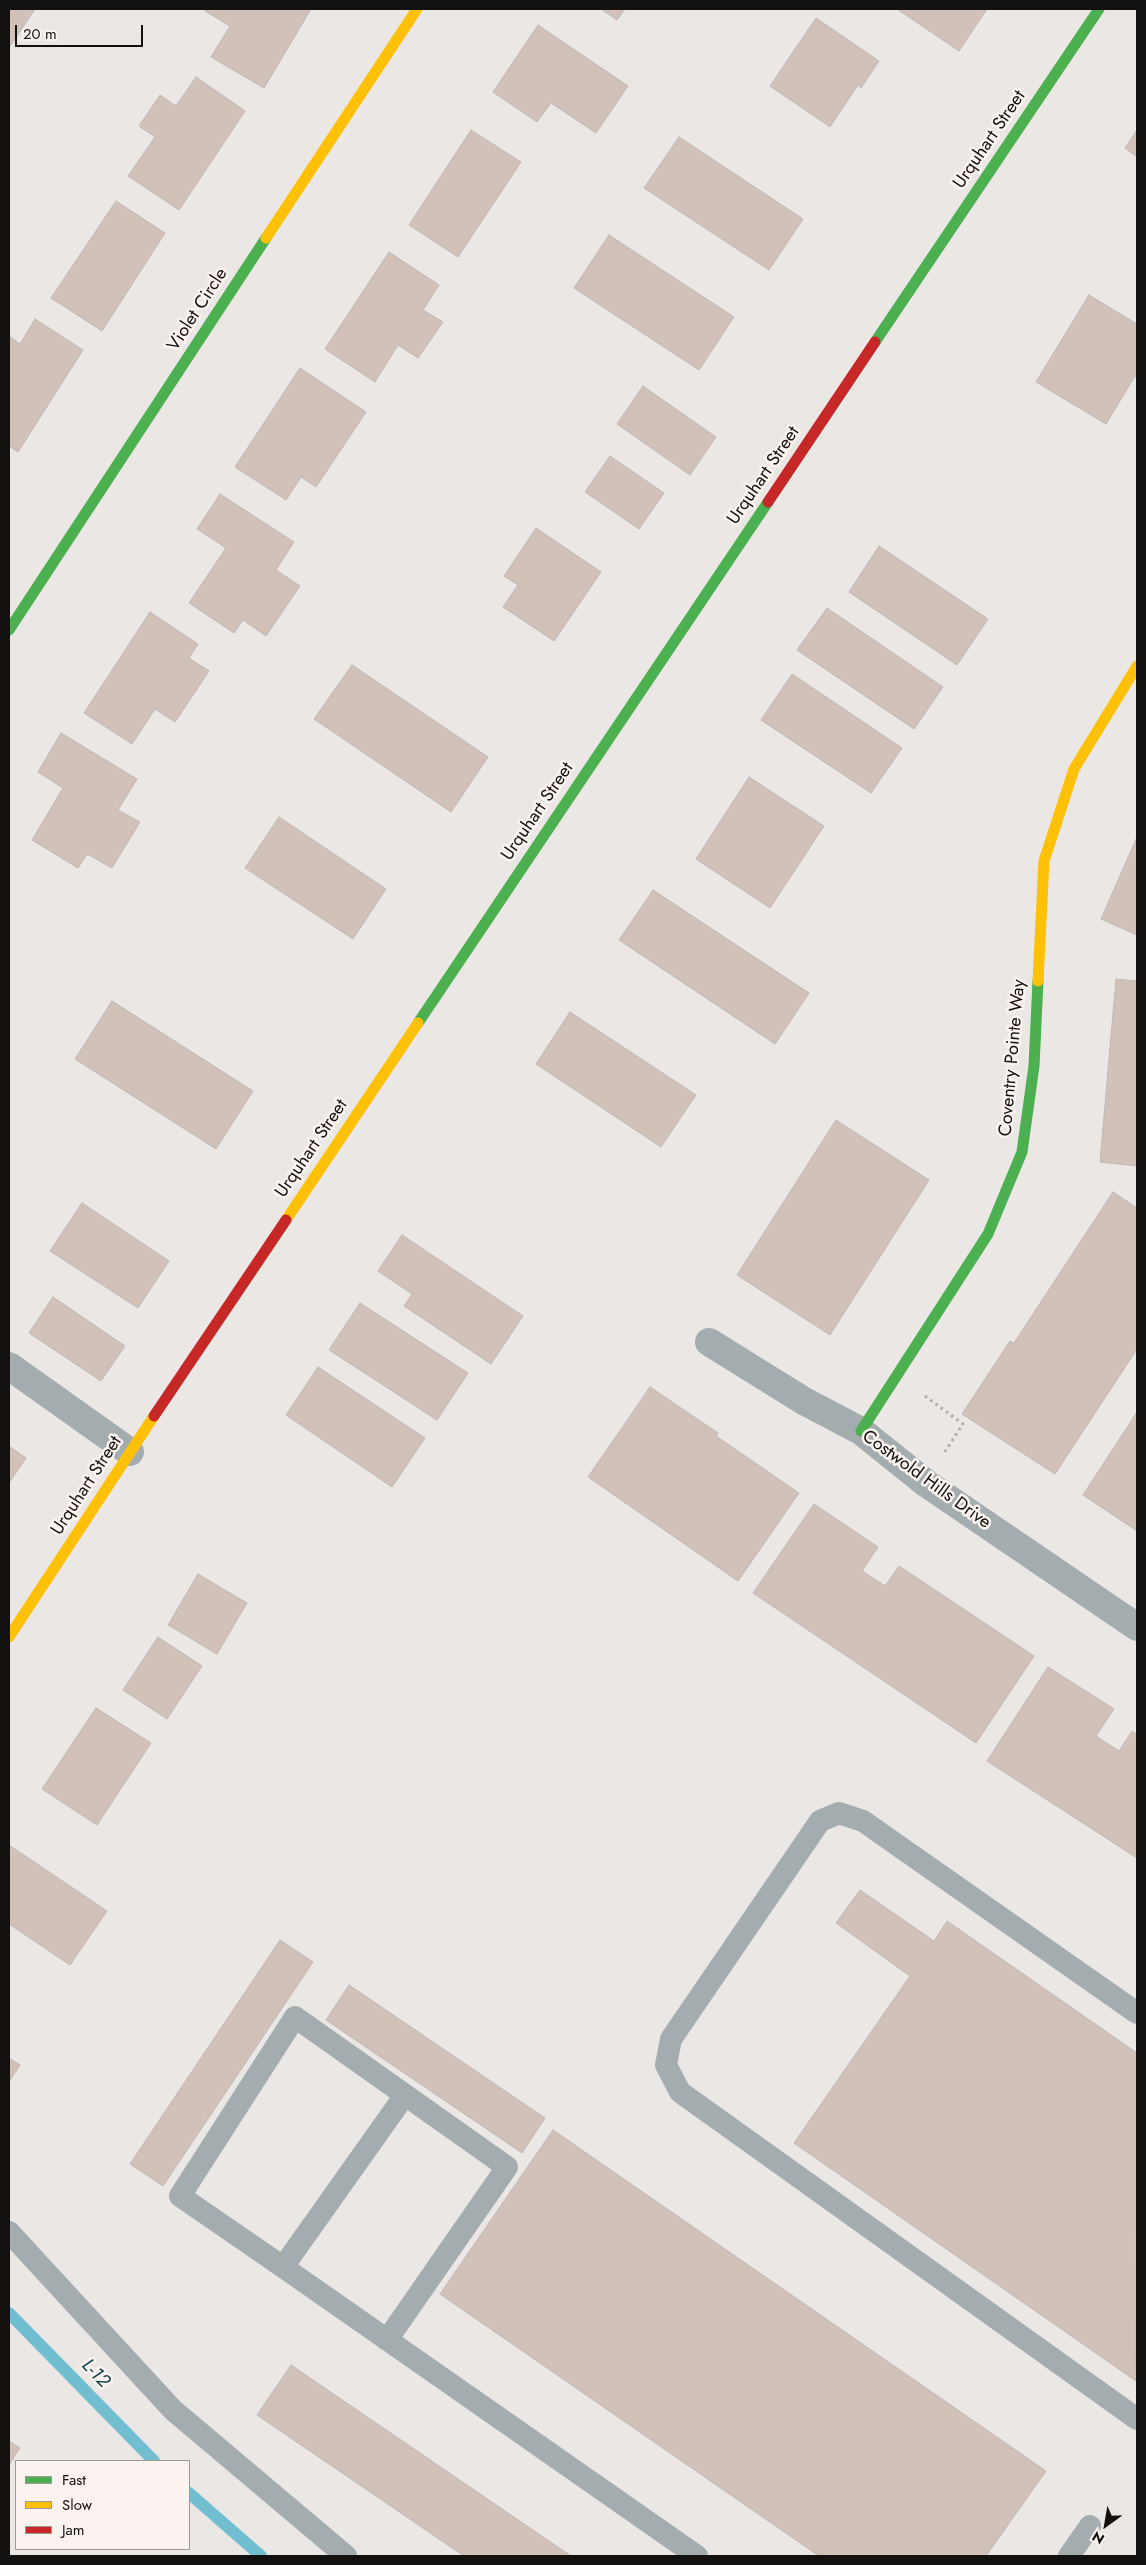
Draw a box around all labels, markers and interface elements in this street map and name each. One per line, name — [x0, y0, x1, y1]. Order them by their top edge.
scale bar — [18, 15, 145, 47]
text: 20 m — [23, 23, 57, 45]
street label: Urquhart Street — [949, 87, 1031, 193]
street label: Violet Circle — [163, 265, 233, 355]
street label: Urquhart Street — [723, 423, 805, 529]
street label: Urquhart Street — [497, 759, 579, 865]
street label: Coventry Pointe Way — [995, 979, 1031, 1137]
street label: Urquhart Street — [271, 1096, 353, 1202]
street label: Costwold Hills Drive — [857, 1426, 995, 1534]
street label: Urquhart Street — [47, 1432, 127, 1540]
water label: L-12 — [76, 2355, 114, 2393]
legend — [15, 2460, 190, 2550]
text: Fast — [62, 2469, 86, 2491]
text: Slow — [62, 2494, 92, 2516]
north arrow — [1081, 2500, 1131, 2550]
text: Jam — [62, 2519, 85, 2541]
text: N — [1088, 2526, 1108, 2549]

